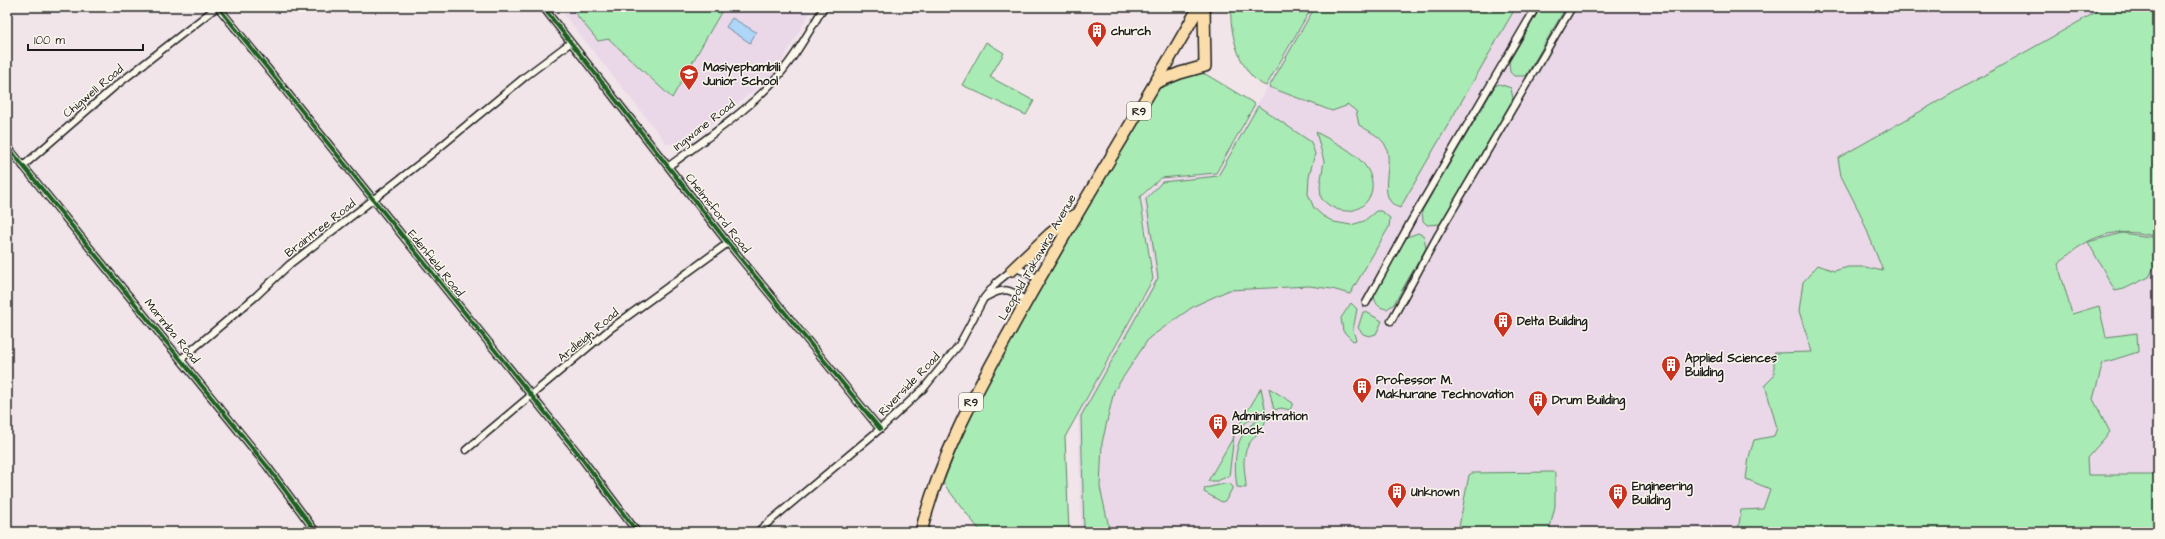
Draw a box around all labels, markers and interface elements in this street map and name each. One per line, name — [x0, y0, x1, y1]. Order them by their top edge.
building icon: church — [1086, 20, 1108, 48]
place label: church — [1111, 23, 1152, 40]
scale bar — [28, 26, 143, 52]
text: 100 m — [34, 32, 65, 49]
place label: Masiyephambili Junior School — [702, 59, 780, 90]
street label: Chigwell Road — [59, 61, 128, 123]
school or university icon: Masiyephambili Junior School — [678, 63, 700, 91]
street label: Ingwane Road — [670, 96, 740, 156]
road number: R9 — [1127, 102, 1151, 120]
street label: Chelmsford Road — [681, 170, 754, 257]
street label: Leopold Takawira Avenue — [994, 191, 1081, 323]
street label: Braintree Road — [281, 195, 359, 262]
street label: Edenfield Road — [403, 226, 468, 300]
street label: Marimba Road — [140, 295, 203, 367]
street label: Ardleigh Road — [554, 305, 623, 367]
building icon: Delta Building — [1492, 310, 1514, 338]
place label: Delta Building — [1517, 313, 1588, 332]
street label: Riverside Road — [875, 349, 944, 420]
place label: Applied Sciences Building — [1685, 350, 1777, 383]
building icon: Applied Sciences Building — [1660, 354, 1682, 382]
place label: Professor M. Makhurane Technovation — [1376, 372, 1513, 403]
building icon: Professor M. Makhurane Technovation — [1351, 376, 1373, 404]
building icon: Drum Building — [1527, 389, 1549, 417]
place label: Drum Building — [1552, 392, 1626, 411]
road number: R9 — [959, 393, 983, 411]
place label: Administration Block — [1232, 408, 1308, 439]
building icon: Administration Block — [1207, 412, 1229, 440]
place label: Engineering Building — [1632, 478, 1694, 511]
building icon: Unknown — [1386, 481, 1408, 509]
building icon: Engineering Building — [1607, 482, 1629, 510]
place label: Unknown — [1410, 484, 1460, 501]

